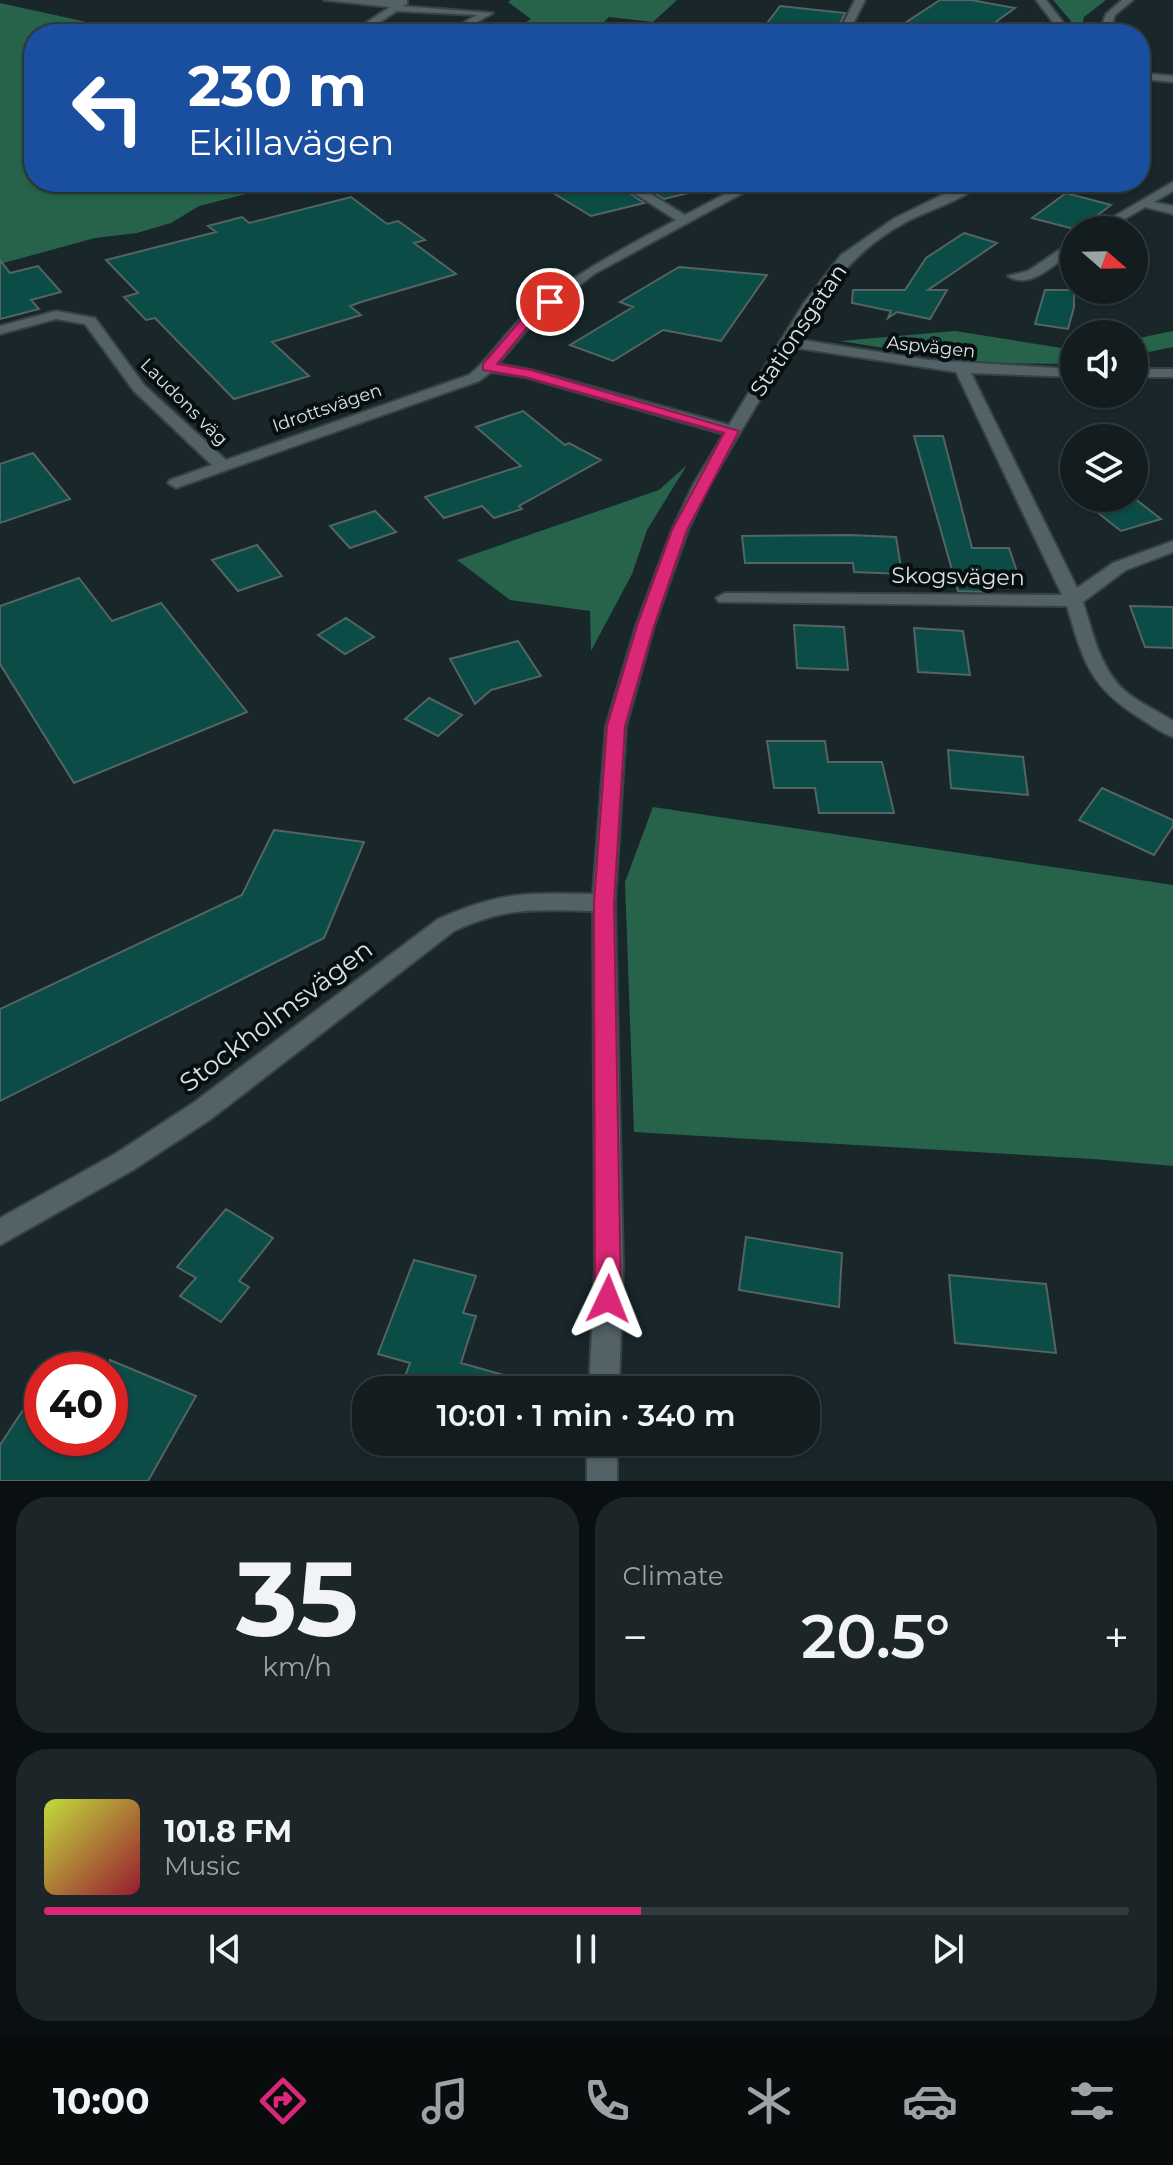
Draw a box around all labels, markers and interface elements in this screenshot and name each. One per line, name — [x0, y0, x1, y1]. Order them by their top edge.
text: 230 m — [188, 52, 367, 120]
icon: left — [56, 56, 160, 160]
text: Ekillavägen — [188, 120, 394, 164]
north arrow — [1060, 216, 1148, 304]
map controls — [1060, 216, 1148, 512]
street label: Stationsgatan — [744, 259, 853, 402]
pin — [516, 268, 584, 336]
icon: arrive — [528, 280, 572, 324]
button: sound — [1060, 320, 1148, 408]
street label: Aspvägen — [886, 331, 976, 363]
street label: Laudons väg — [136, 354, 232, 450]
street label: Idrottsvägen — [269, 379, 385, 437]
button: layers — [1060, 424, 1148, 512]
street label: Skogsvägen — [891, 562, 1025, 591]
street label: Stockholmsvägen — [173, 933, 379, 1099]
position arrow — [566, 1257, 650, 1341]
speed limit sign: 40 — [24, 1352, 128, 1456]
text: 10:01 · 1 min · 340 m — [436, 1397, 736, 1434]
text: 35 — [236, 1535, 358, 1662]
text: Climate — [623, 1560, 724, 1592]
text: 20.5° — [801, 1600, 950, 1673]
text: − — [623, 1610, 648, 1664]
text: + — [1104, 1610, 1129, 1664]
text: km/h — [263, 1651, 332, 1683]
text: 101.8 FM — [164, 1813, 292, 1850]
text: Music — [164, 1850, 241, 1882]
icon: previous — [203, 1927, 247, 1971]
icon: pause — [564, 1927, 608, 1971]
icon: next — [926, 1927, 970, 1971]
icon: directions — [255, 2073, 311, 2129]
icon: music — [417, 2073, 473, 2129]
icon: phone — [579, 2073, 635, 2129]
icon: climate — [741, 2073, 797, 2129]
icon: car — [902, 2073, 958, 2129]
icon: filters — [1064, 2073, 1120, 2129]
text: 10:00 — [53, 2079, 150, 2123]

